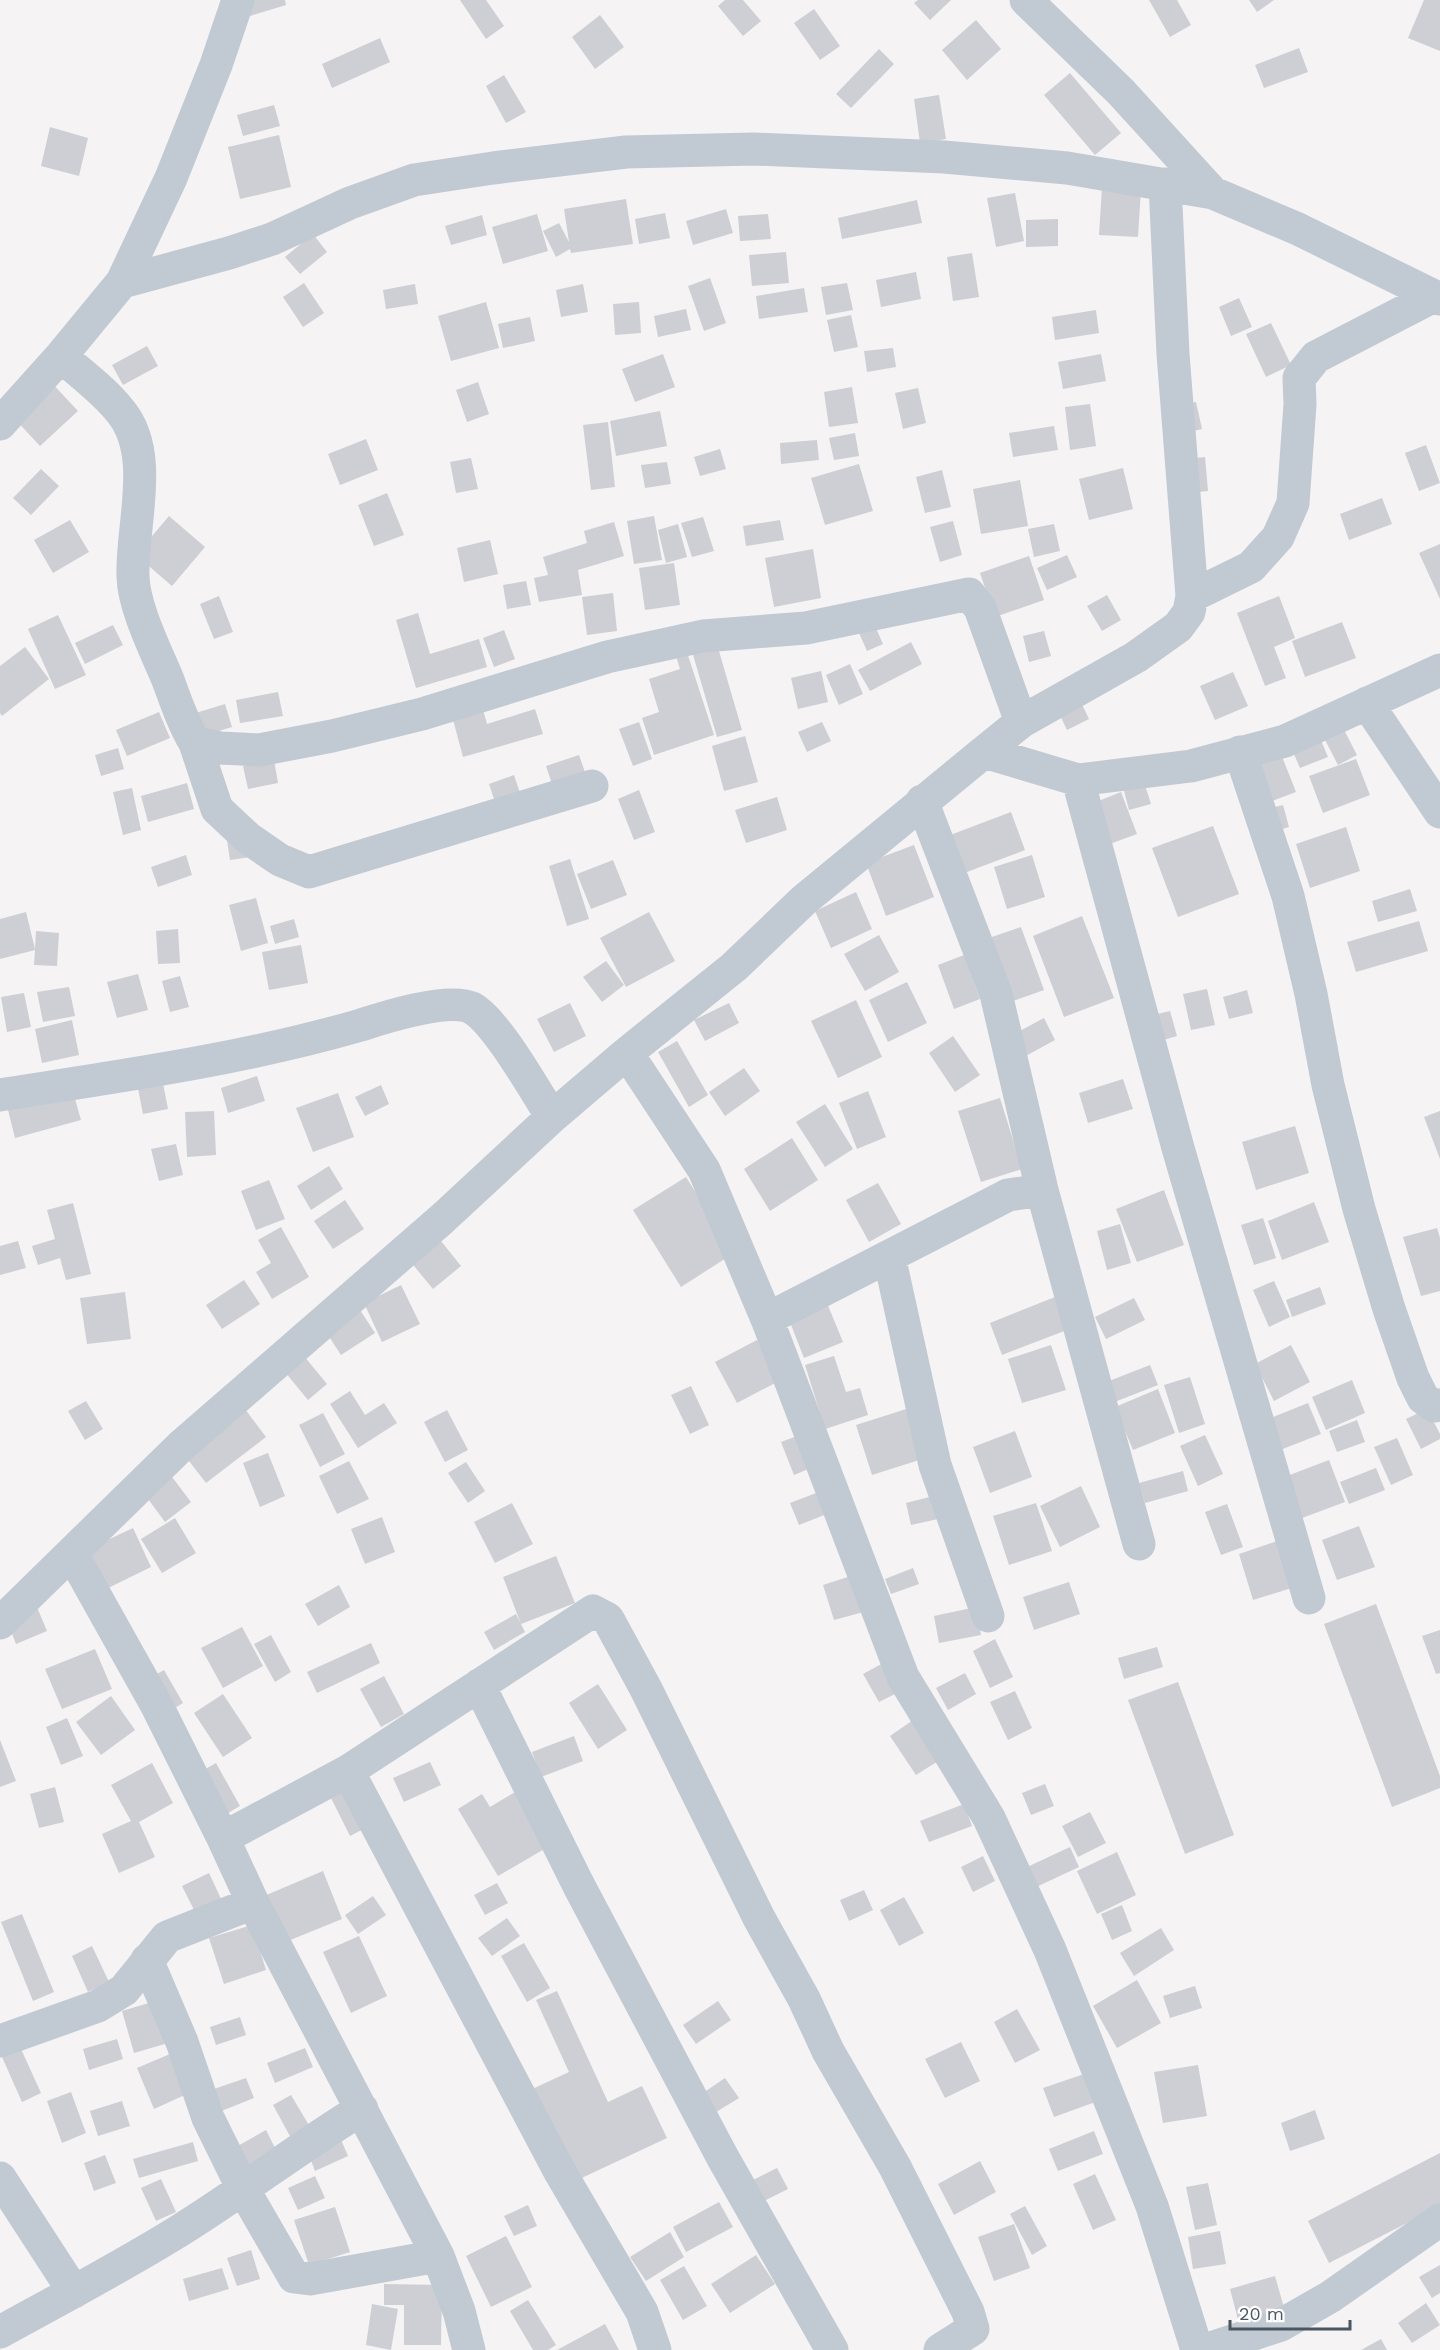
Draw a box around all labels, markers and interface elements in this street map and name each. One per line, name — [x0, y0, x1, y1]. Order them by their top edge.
scale bar — [1230, 2293, 1350, 2331]
text: 20 m — [1239, 2303, 1284, 2324]

